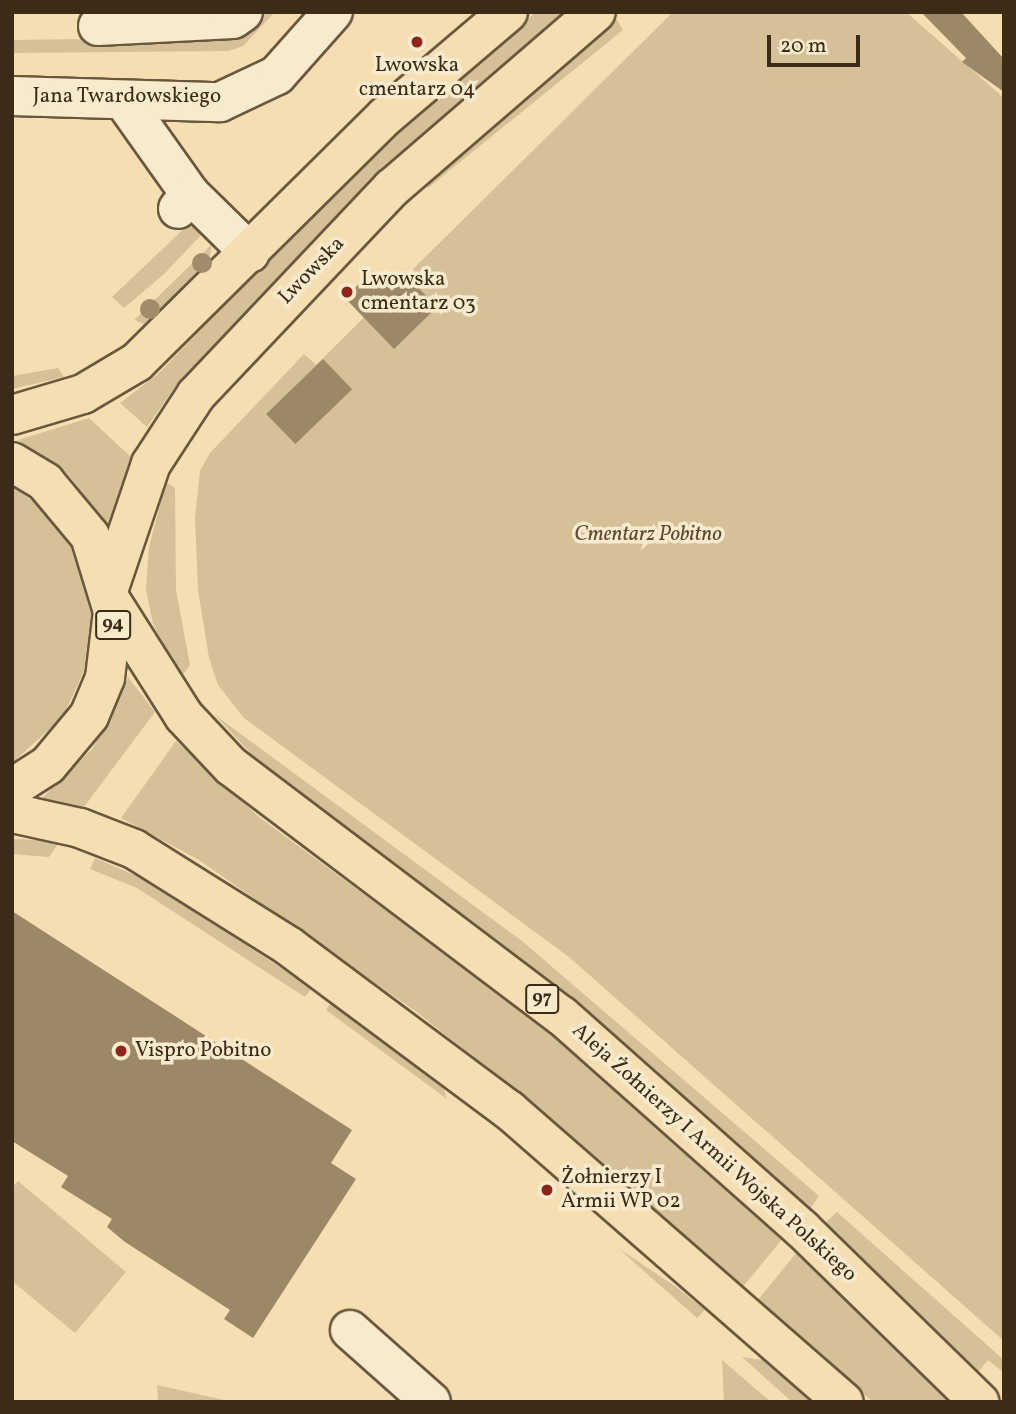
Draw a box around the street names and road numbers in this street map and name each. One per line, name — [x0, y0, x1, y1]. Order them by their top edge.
street label: Jana Twardowskiego — [33, 84, 221, 110]
street label: Lwowska — [274, 232, 350, 310]
road number: 94 — [94, 610, 132, 640]
road number: 97 — [524, 984, 560, 1015]
street label: Aleja Żołnierzy I Armii Wojska Polskiego — [566, 1018, 862, 1288]

